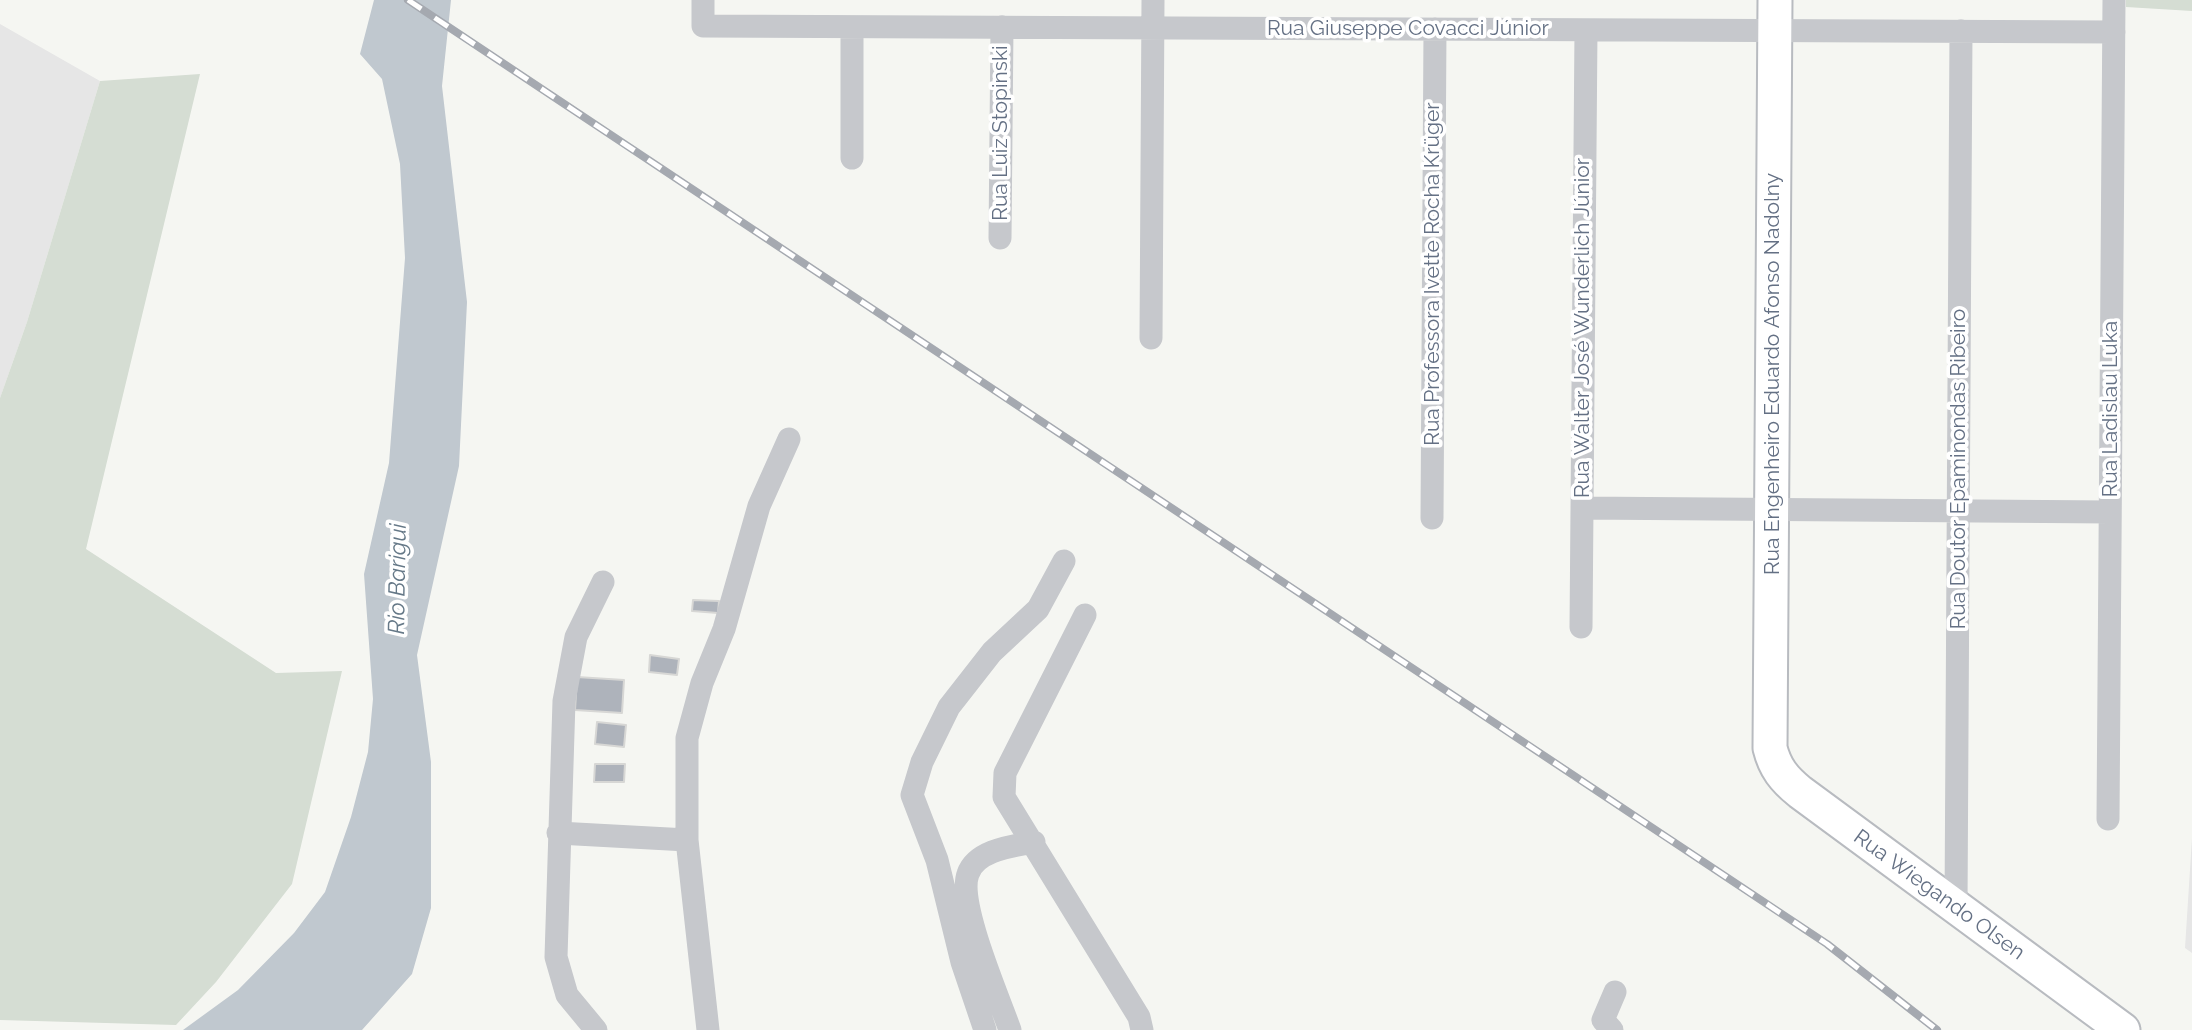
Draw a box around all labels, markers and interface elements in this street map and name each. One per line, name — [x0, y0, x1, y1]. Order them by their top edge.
street label: Rua Giuseppe Covacci Júnior — [1267, 16, 1549, 42]
street label: Rua Luiz Stopinski — [988, 45, 1014, 221]
street label: Rua Professora Ivette Rocha Krüger — [1420, 102, 1446, 446]
street label: Rua Walter José Wunderlich Júnior — [1570, 158, 1596, 498]
street label: Rua Engenheiro Eduardo Afonso Nadolny — [1760, 173, 1786, 575]
street label: Rua Doutor Epaminondas Ribeiro — [1946, 309, 1972, 629]
street label: Rua Ladislau Luka — [2098, 321, 2124, 497]
water label: Rio Barigui — [383, 523, 413, 635]
street label: Rua Wiegando Olsen — [1848, 824, 2030, 966]

